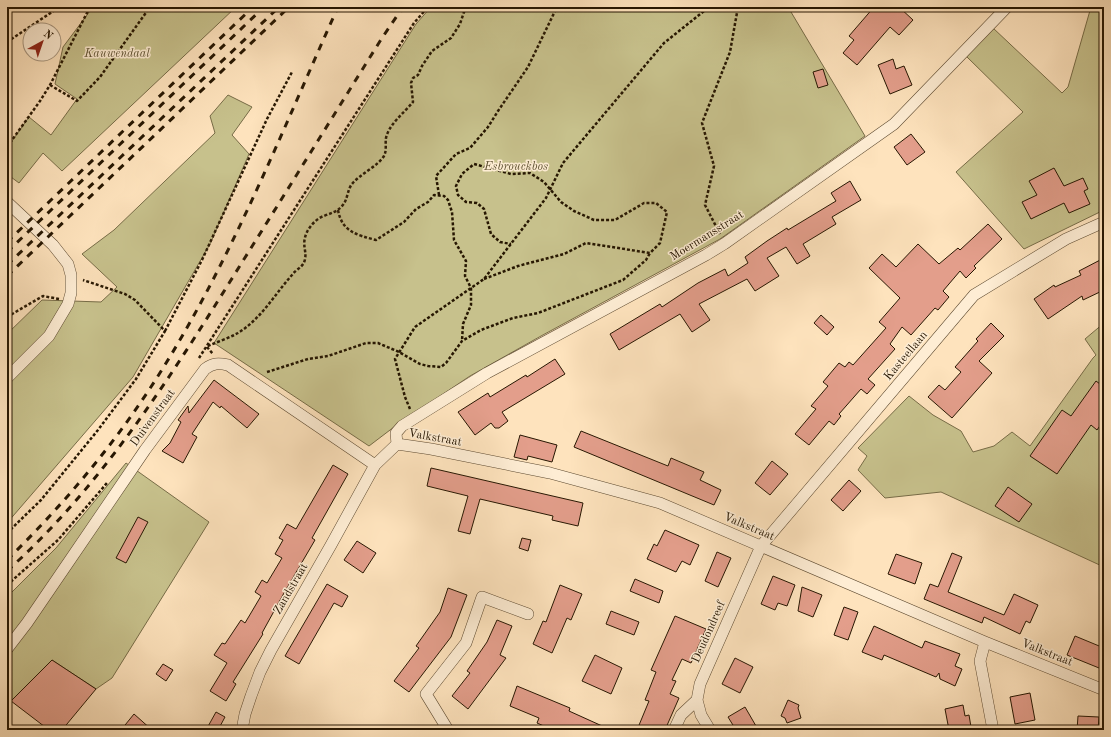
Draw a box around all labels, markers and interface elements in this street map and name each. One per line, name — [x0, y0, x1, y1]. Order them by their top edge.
north arrow — [22, 22, 62, 62]
text: N — [41, 29, 55, 43]
park label: Kauwendaal — [83, 48, 150, 60]
park label: Esbrouckbos — [483, 161, 548, 173]
street label: Moermansstraat — [668, 209, 746, 263]
street label: Kasteellaan — [882, 329, 930, 383]
street label: Duivenstraat — [128, 387, 178, 449]
street label: Valkstraat — [407, 427, 463, 449]
street label: Valkstraat — [722, 511, 776, 543]
street label: Zandstraat — [272, 561, 310, 617]
street label: Deudondreef — [690, 598, 728, 665]
street label: Valkstraat — [1020, 637, 1074, 669]

